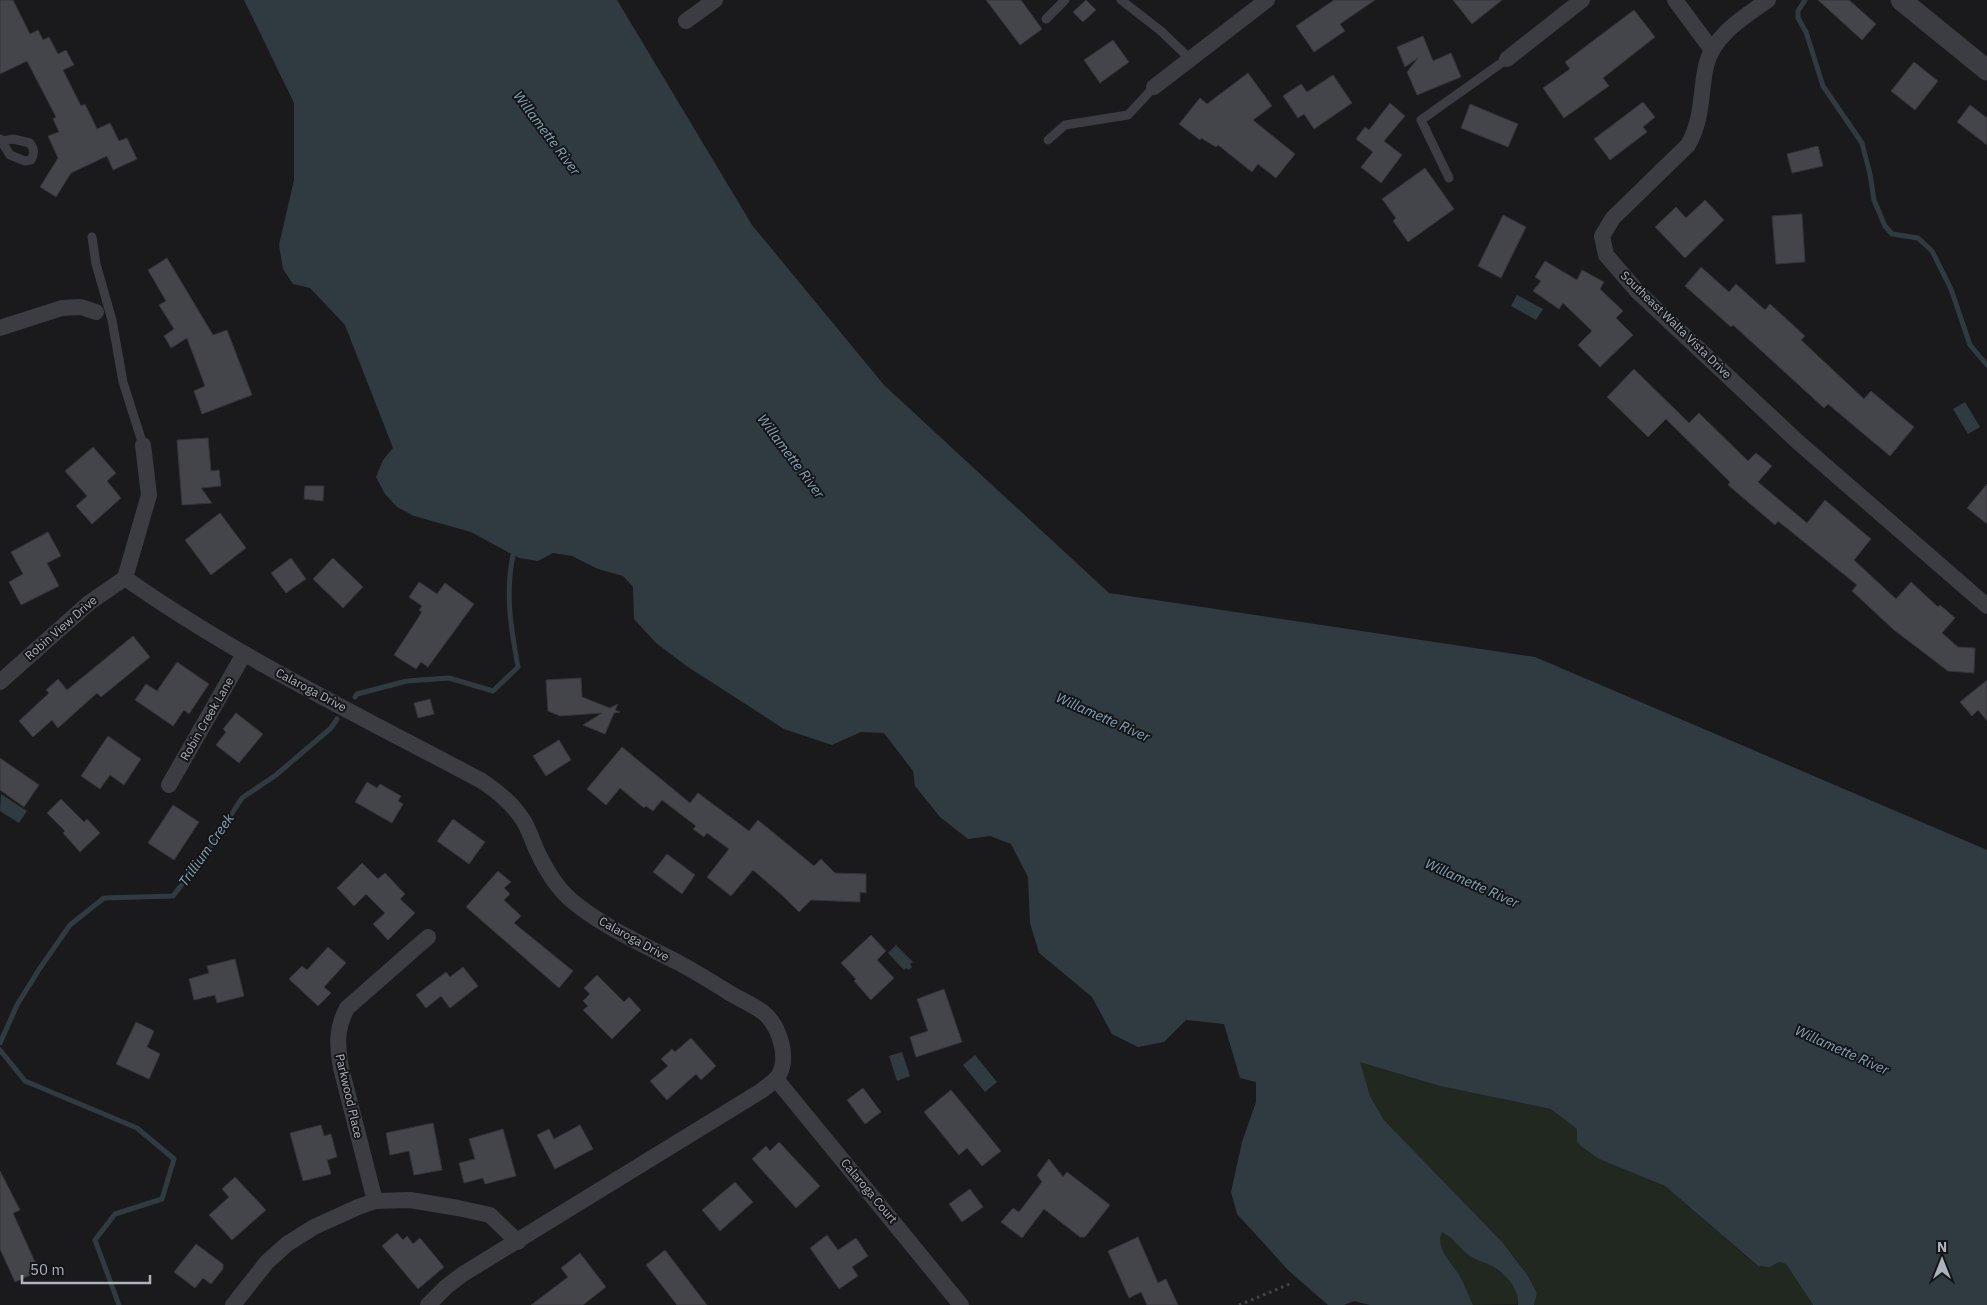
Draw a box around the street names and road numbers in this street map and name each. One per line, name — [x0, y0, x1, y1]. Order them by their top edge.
street label: Southeast Walta Vista Drive — [1618, 268, 1735, 382]
street label: Robin View Drive — [22, 592, 100, 663]
street label: Calaroga Drive — [273, 665, 350, 715]
street label: Robin Creek Lane — [177, 674, 237, 763]
street label: Calaroga Drive — [596, 913, 672, 964]
street label: Parkwood Place — [332, 1052, 367, 1140]
street label: Calaroga Court — [838, 1155, 901, 1226]

